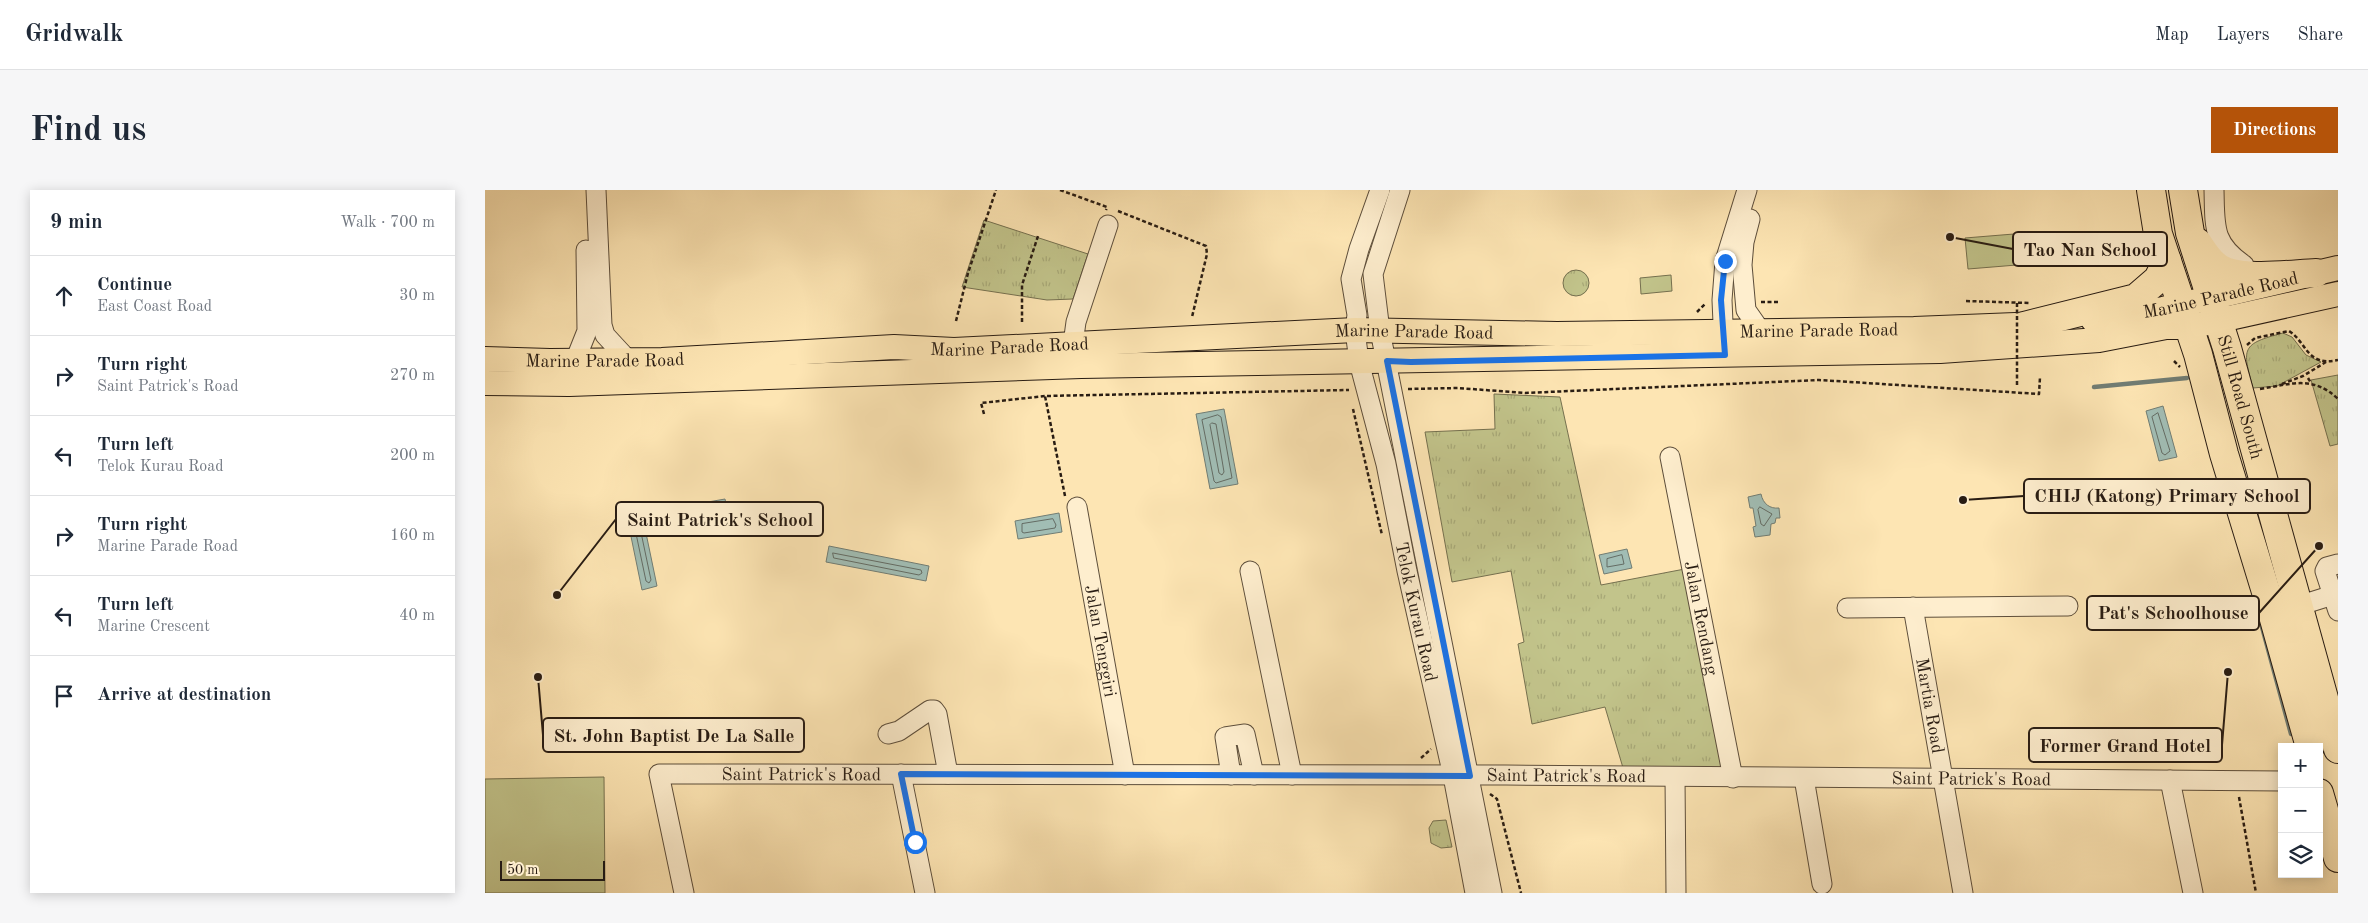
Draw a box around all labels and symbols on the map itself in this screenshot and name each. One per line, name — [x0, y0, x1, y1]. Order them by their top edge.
callout: Tao Nan School — [2013, 232, 2167, 266]
text: Tao Nan School — [2023, 242, 2157, 261]
route end — [1714, 250, 1737, 273]
street label: Marine Parade Road — [2142, 270, 2300, 322]
street label: Marine Parade Road — [1739, 321, 1899, 341]
street label: Marine Parade Road — [1334, 322, 1494, 343]
street label: Still Road South — [2213, 333, 2265, 461]
street label: Marine Parade Road — [930, 335, 1089, 360]
street label: Marine Parade Road — [525, 351, 685, 371]
callout: CHIJ (Katong) Primary School — [2024, 479, 2310, 513]
text: CHIJ (Katong) Primary School — [2034, 488, 2300, 507]
callout: Saint Patrick's School — [616, 502, 823, 536]
text: Saint Patrick's School — [627, 512, 813, 531]
street label: Telok Kurau Road — [1392, 541, 1440, 684]
street label: Jalan Rendang — [1681, 560, 1721, 677]
street label: Jalan Tenggiri — [1081, 584, 1119, 699]
callout: Pat's Schoolhouse — [2087, 596, 2259, 630]
text: Pat's Schoolhouse — [2097, 605, 2249, 624]
street label: Martia Road — [1912, 657, 1946, 755]
callout: St. John Baptist De La Salle — [543, 718, 804, 752]
text: St. John Baptist De La Salle — [553, 728, 795, 747]
callout: Former Grand Hotel — [2029, 728, 2222, 762]
text: Former Grand Hotel — [2039, 738, 2211, 757]
street label: Saint Patrick's Road — [722, 766, 881, 784]
street label: Saint Patrick's Road — [1487, 767, 1646, 786]
street label: Saint Patrick's Road — [1892, 770, 2051, 789]
route start — [904, 831, 927, 854]
scale bar — [500, 858, 605, 881]

